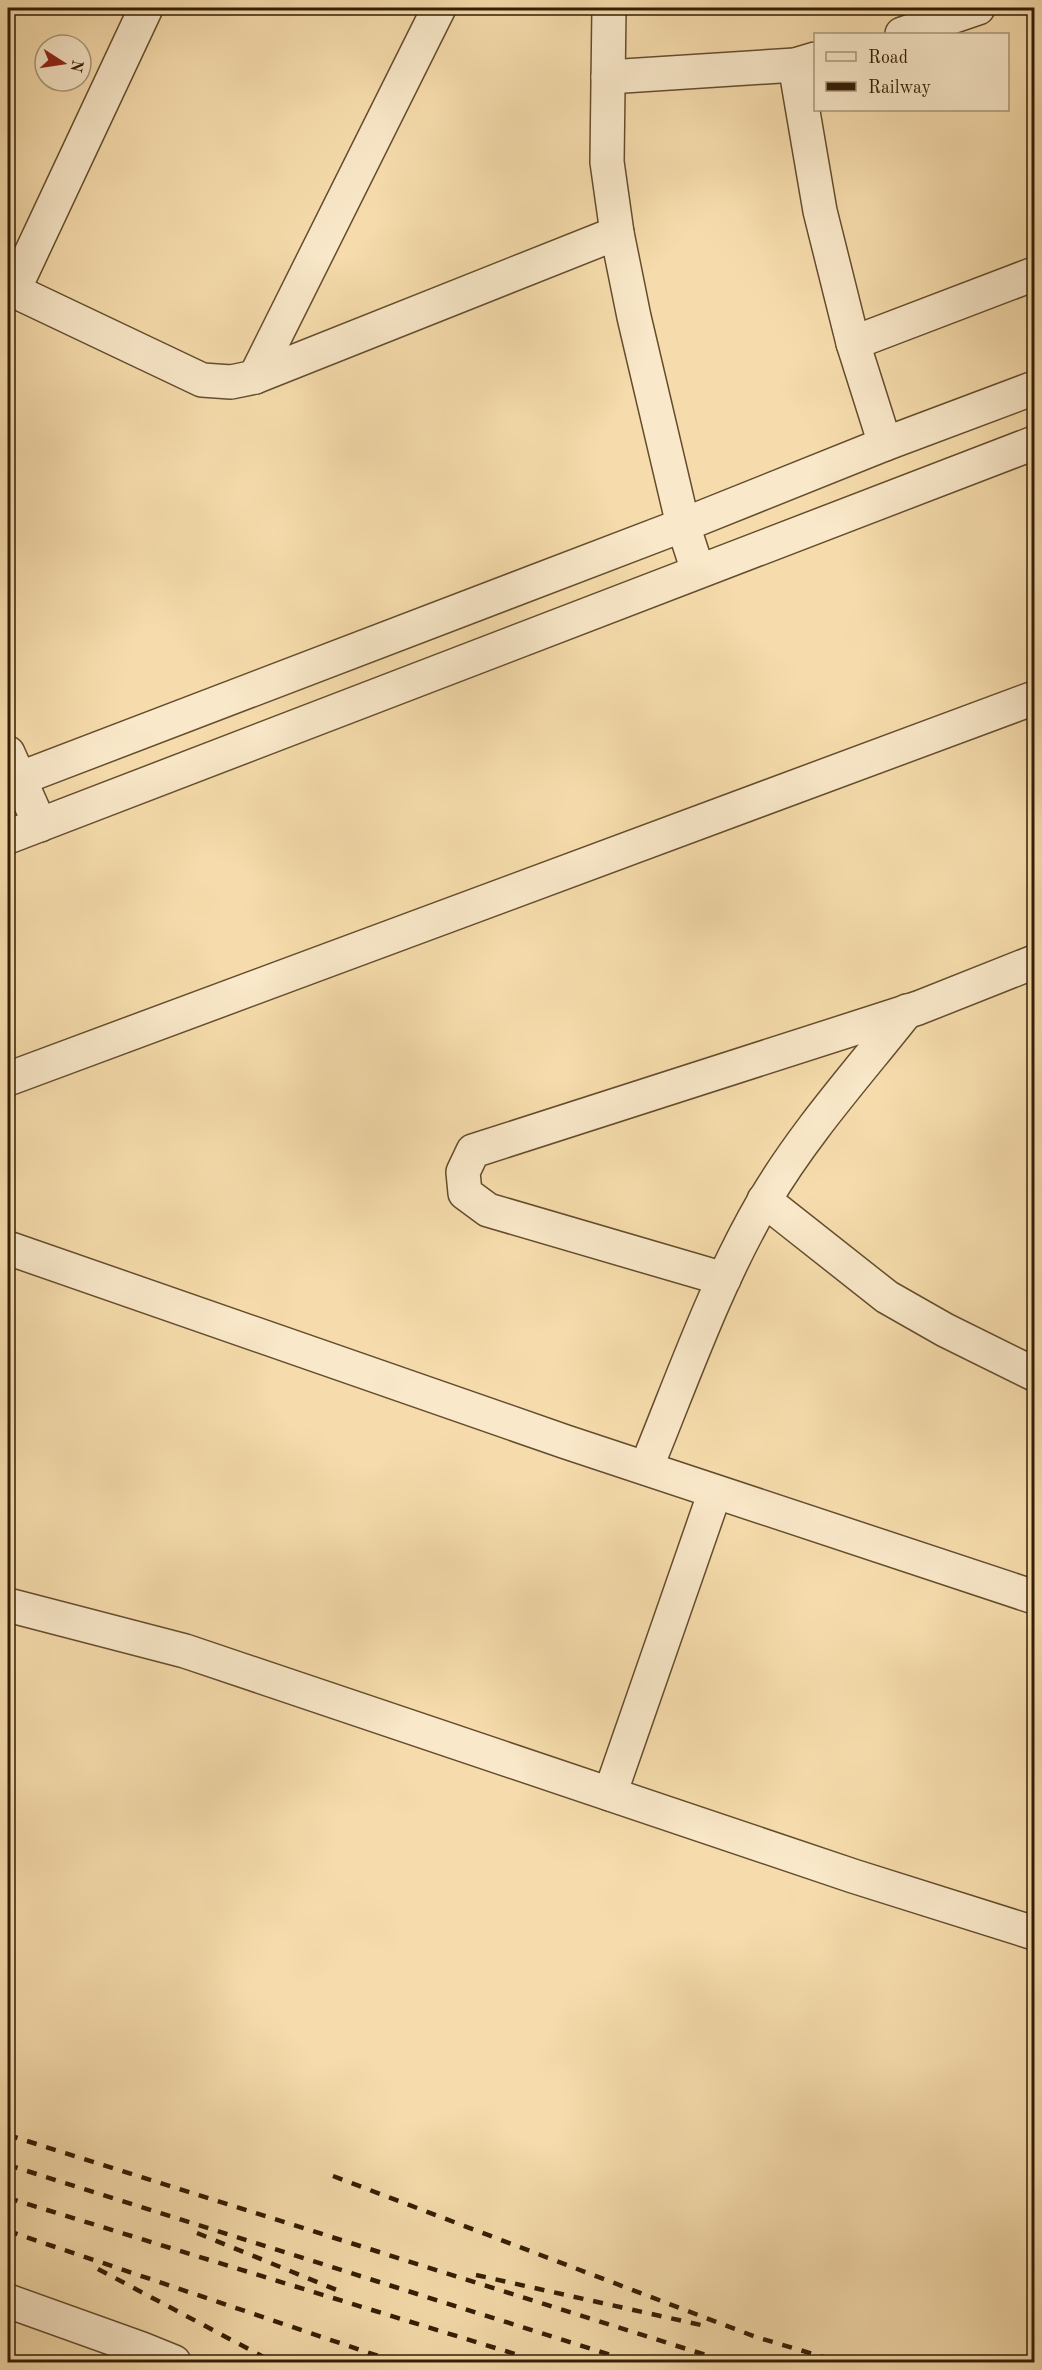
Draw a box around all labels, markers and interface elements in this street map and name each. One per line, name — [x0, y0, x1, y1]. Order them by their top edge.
north arrow — [33, 33, 93, 93]
legend — [814, 33, 1009, 111]
text: Road — [868, 49, 908, 67]
text: N — [66, 58, 85, 74]
text: Railway — [868, 79, 931, 97]

